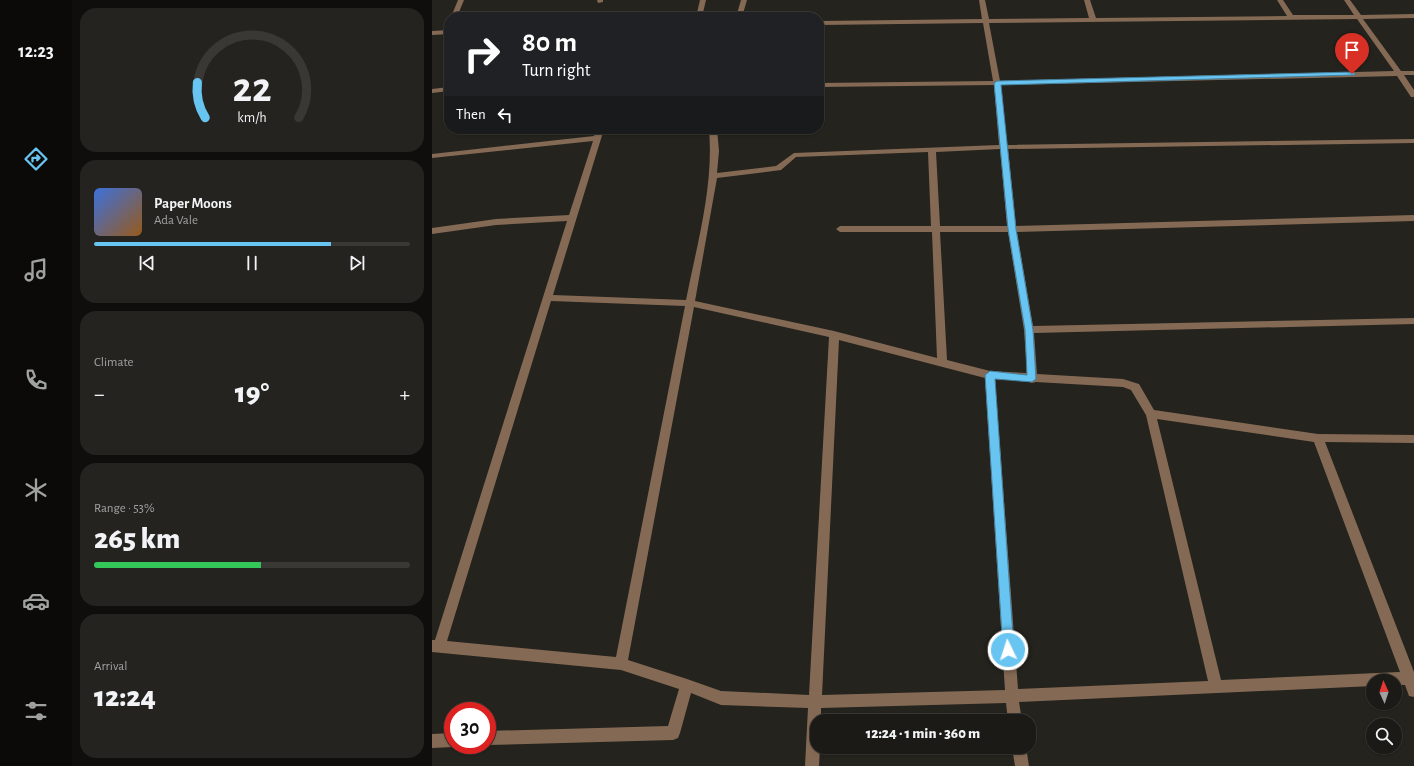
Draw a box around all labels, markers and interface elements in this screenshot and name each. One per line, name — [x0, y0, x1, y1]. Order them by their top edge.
icon: right — [456, 28, 508, 80]
text: 80 m — [522, 29, 577, 57]
pin — [1335, 33, 1369, 74]
icon: arrive — [1341, 39, 1363, 61]
text: 12:23 — [18, 43, 54, 61]
text: Turn right — [522, 62, 591, 80]
text: 22 — [232, 68, 272, 109]
icon: left — [494, 104, 516, 126]
text: Then — [456, 107, 486, 122]
text: km/h — [237, 110, 267, 124]
icon: directions — [22, 145, 50, 173]
text: Paper Moons — [154, 196, 232, 211]
text: Ada Vale — [154, 214, 198, 227]
icon: previous — [136, 252, 158, 274]
icon: pause — [241, 252, 263, 274]
icon: next — [346, 252, 368, 274]
icon: music — [22, 256, 50, 284]
text: Climate — [94, 356, 133, 369]
icon: phone — [22, 366, 50, 394]
text: 19° — [235, 378, 269, 408]
text: − — [94, 383, 105, 405]
text: + — [399, 383, 410, 405]
icon: climate — [22, 476, 50, 504]
text: Range · 53% — [94, 502, 155, 515]
text: 265 km — [94, 524, 180, 554]
icon: car — [22, 587, 50, 615]
position arrow — [987, 629, 1029, 671]
text: Arrival — [94, 660, 127, 673]
north arrow — [1366, 674, 1402, 710]
map controls — [1366, 674, 1402, 754]
text: 12:24 — [94, 682, 156, 712]
icon: filters — [22, 697, 50, 725]
speed limit sign: 30 — [444, 702, 496, 754]
button: search — [1366, 718, 1402, 754]
text: 12:24 · 1 min · 360 m — [866, 726, 980, 741]

